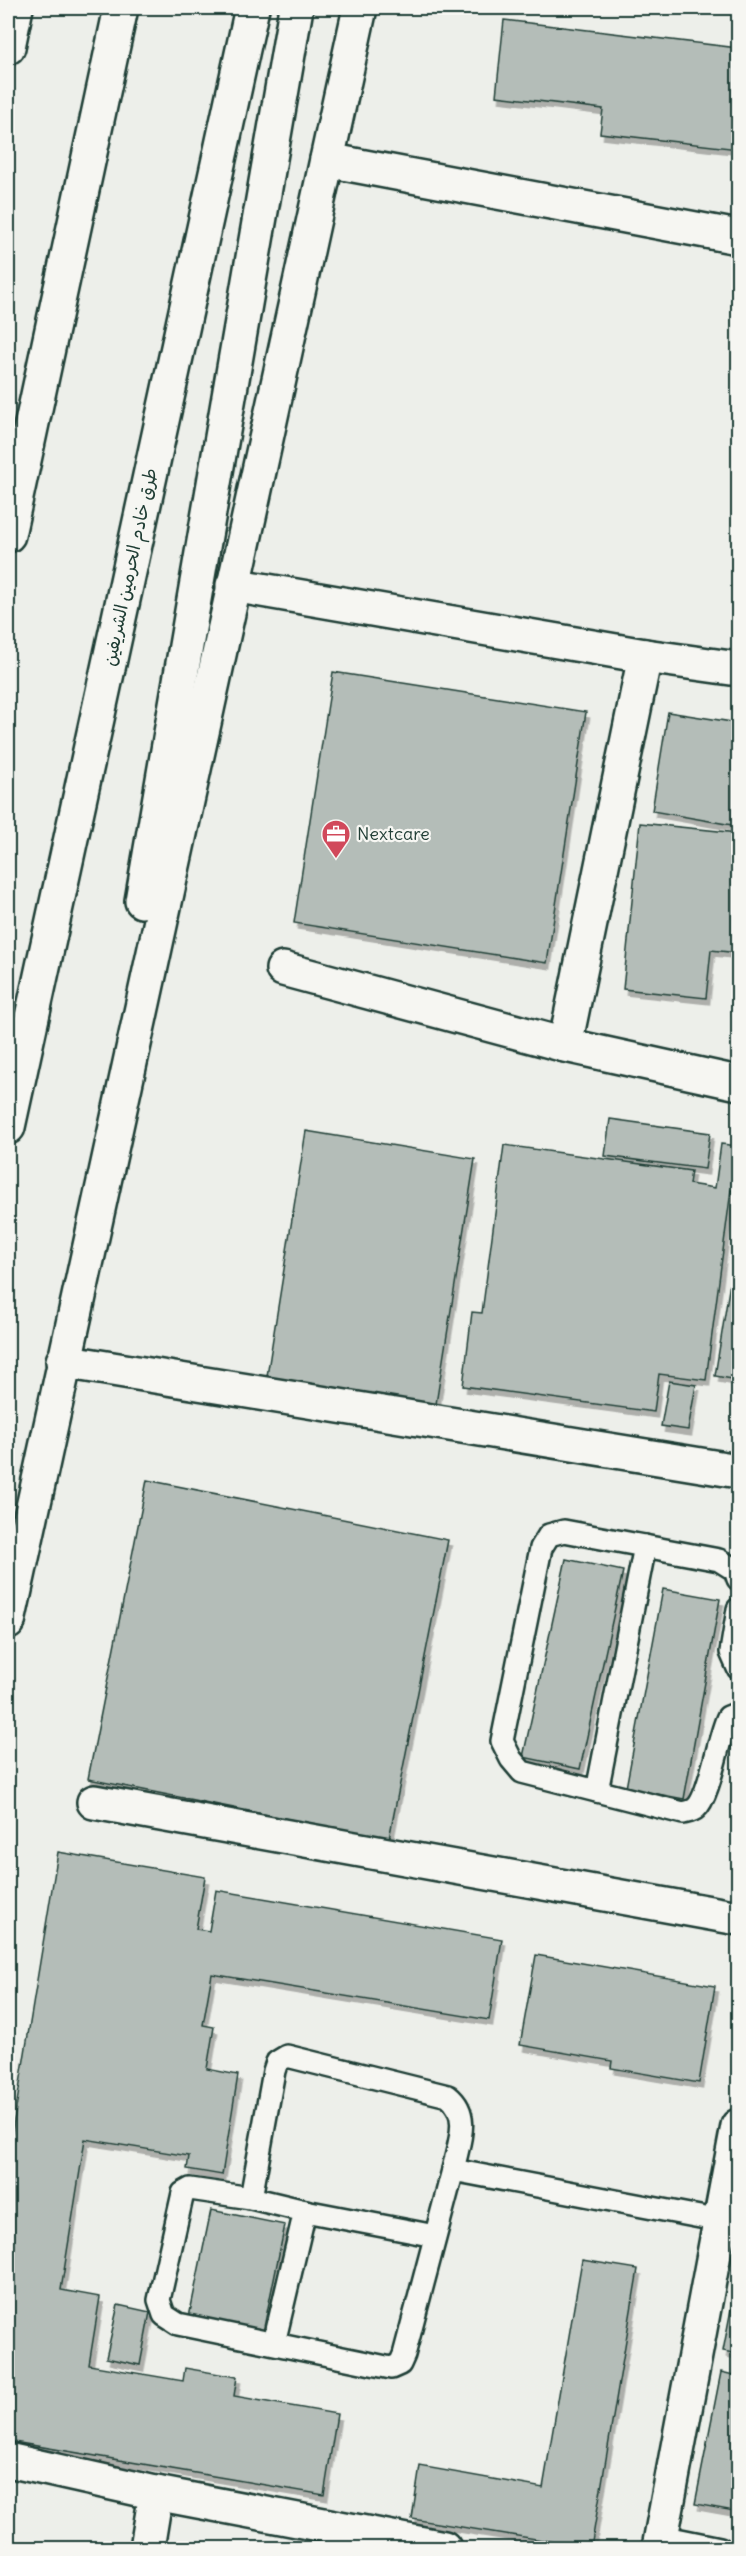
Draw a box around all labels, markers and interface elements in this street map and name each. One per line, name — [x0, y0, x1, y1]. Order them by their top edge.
street label: طرق خادم الحرمين الشريفين — [97, 466, 165, 669]
office icon: Nextcare — [320, 818, 352, 860]
place label: Nextcare — [357, 822, 430, 845]

